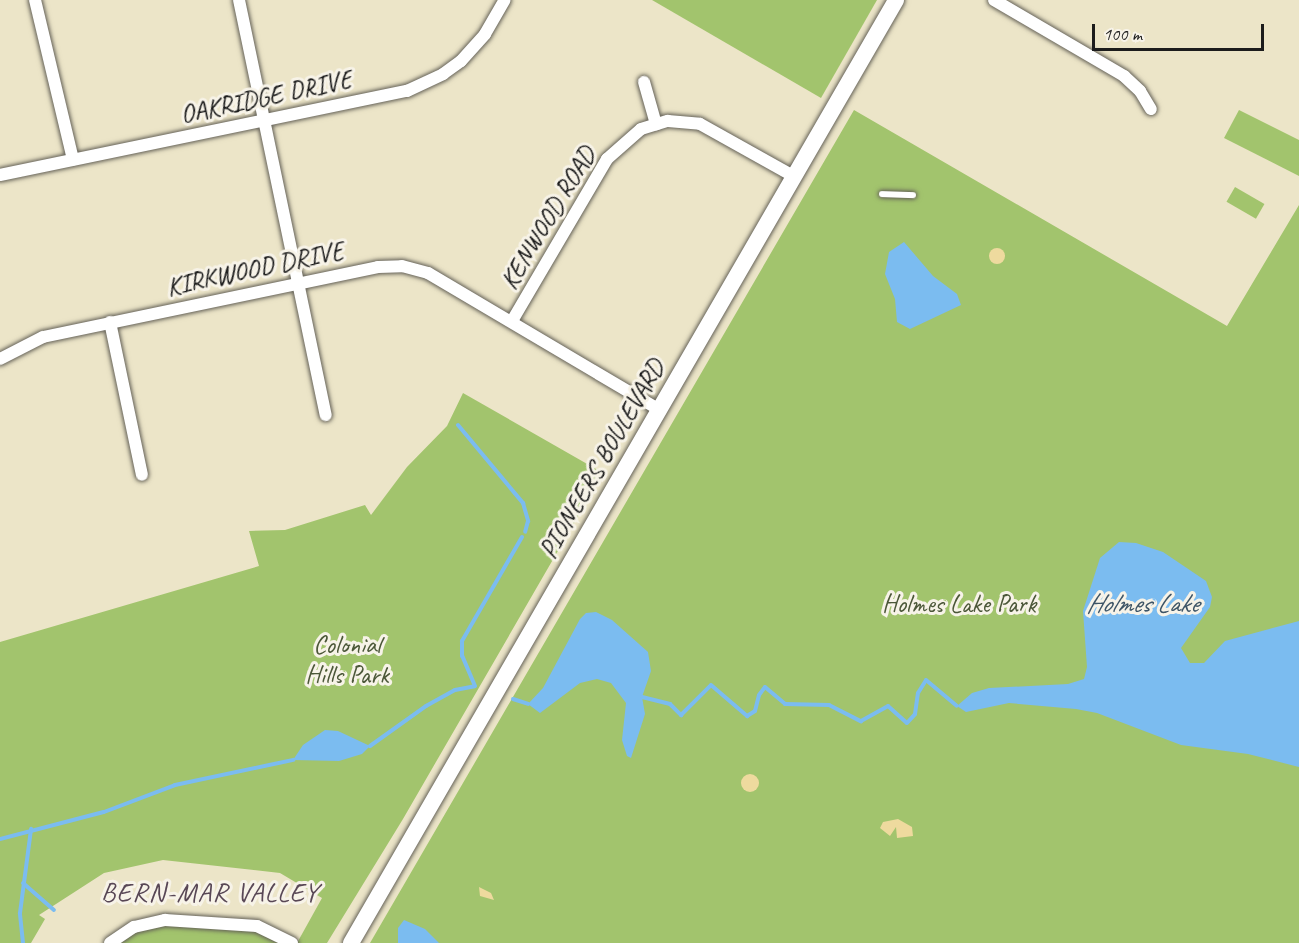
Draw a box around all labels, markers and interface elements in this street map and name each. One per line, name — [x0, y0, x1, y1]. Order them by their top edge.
scale bar — [1095, 12, 1268, 50]
text: 100 m — [1103, 23, 1142, 45]
street label: OAKRIDGE DRIVE — [177, 64, 355, 130]
street label: KENWOOD ROAD — [493, 141, 603, 295]
street label: KIRKWOOD DRIVE — [164, 235, 346, 303]
street label: PIONEERS BOULEVARD — [532, 354, 672, 564]
park label: Holmes Lake Park — [881, 588, 1037, 620]
water label: Holmes Lake — [1086, 588, 1198, 620]
park label: Colonial Hills Park — [305, 629, 389, 690]
district label: BERN-MAR VALLEY — [103, 877, 317, 909]

